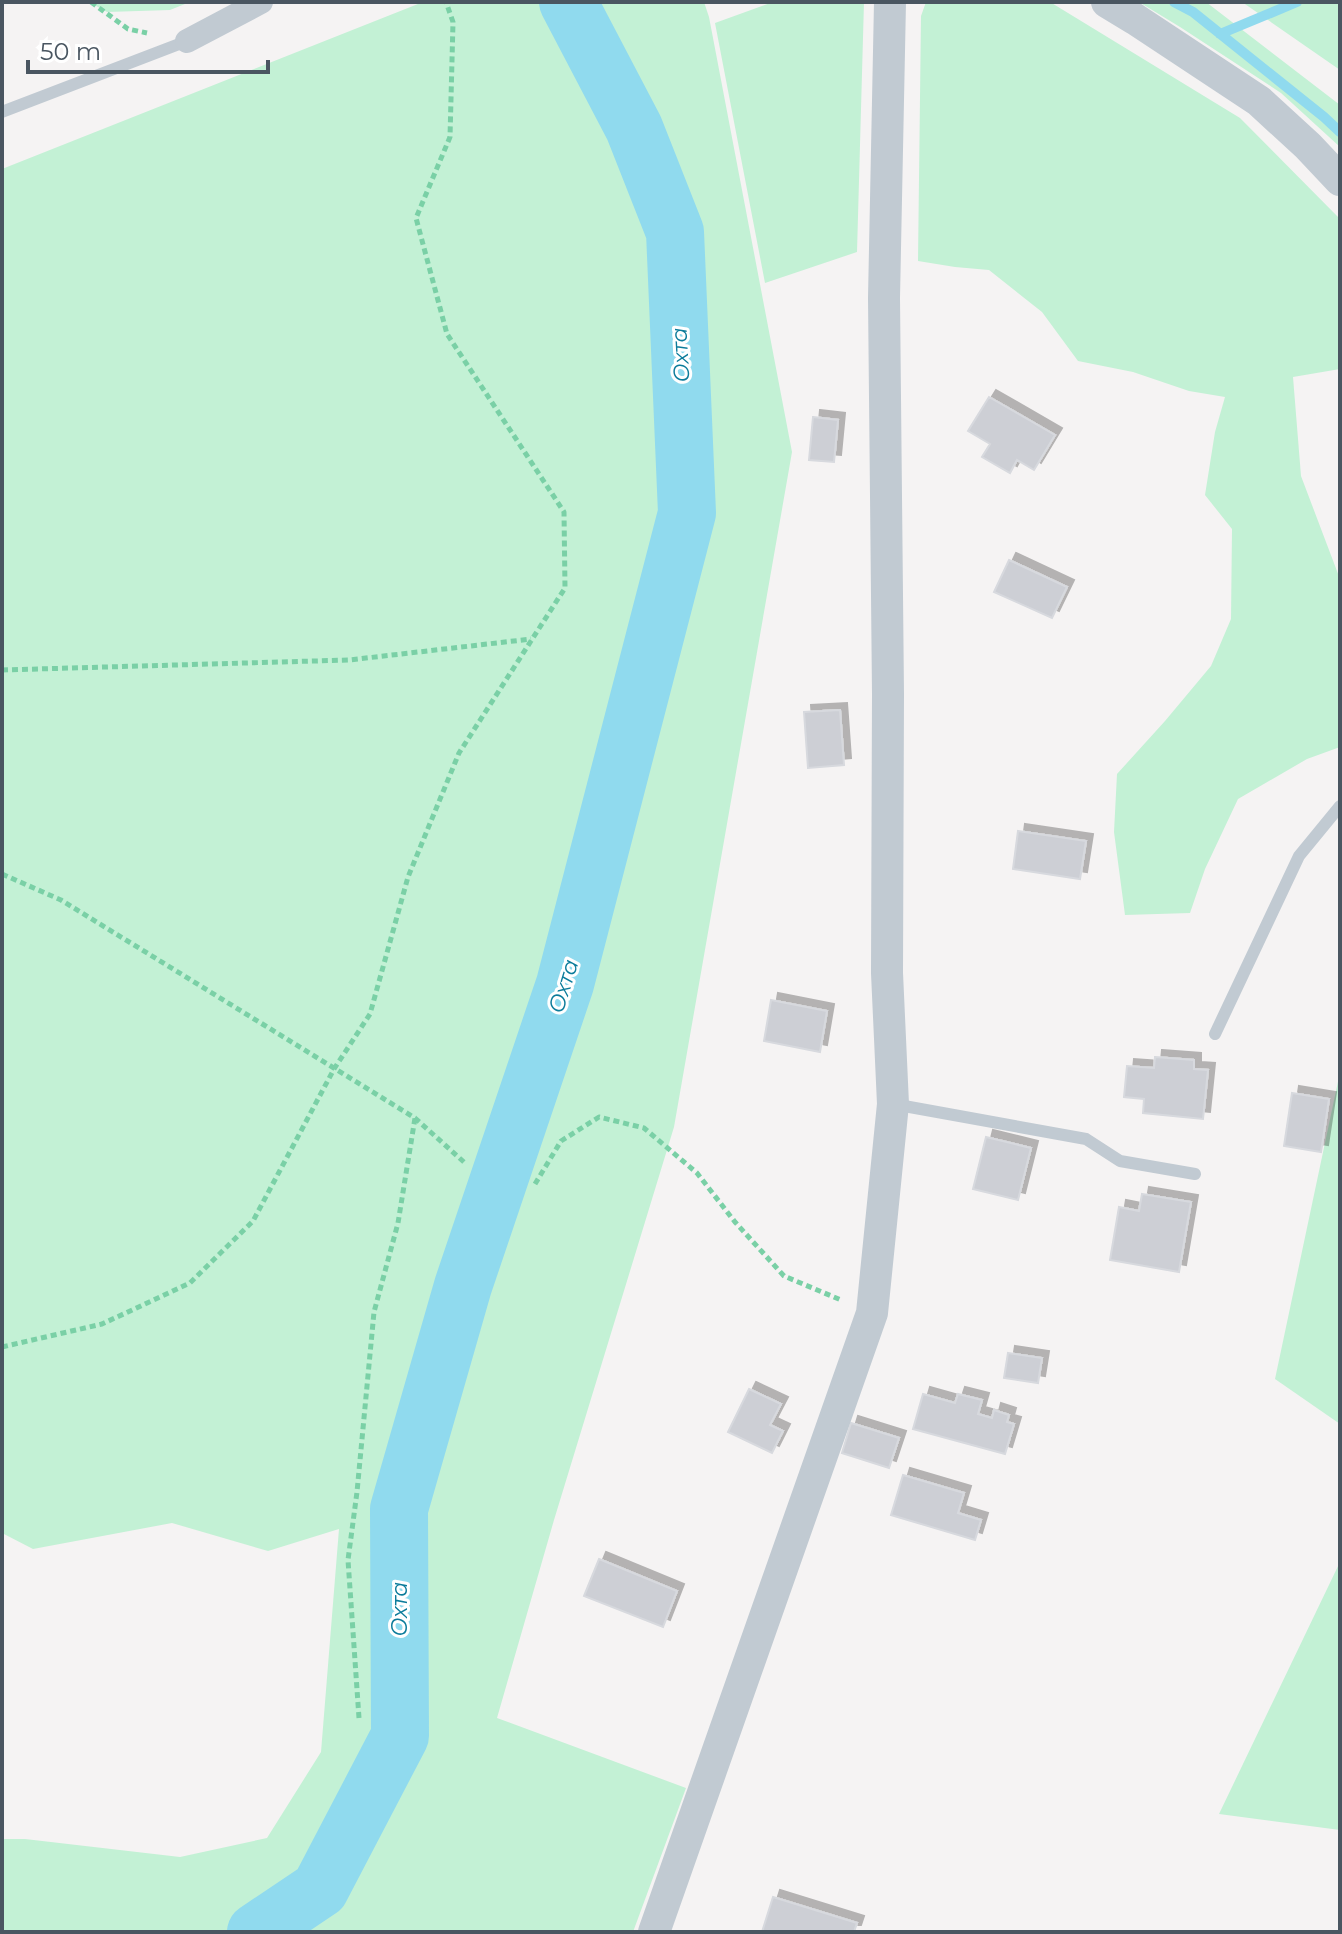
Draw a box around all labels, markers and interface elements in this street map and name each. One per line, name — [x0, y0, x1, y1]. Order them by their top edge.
scale bar — [28, 24, 268, 74]
text: 50 m — [40, 37, 101, 66]
water label: Охта — [666, 327, 695, 383]
water label: Охта — [543, 956, 584, 1016]
water label: Охта — [386, 1582, 413, 1636]

